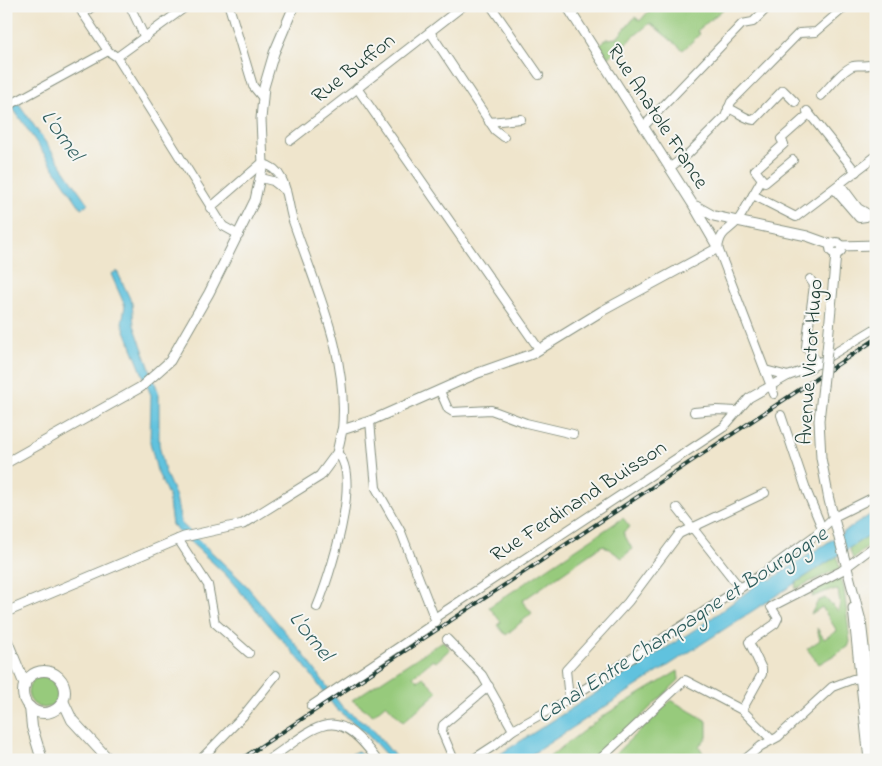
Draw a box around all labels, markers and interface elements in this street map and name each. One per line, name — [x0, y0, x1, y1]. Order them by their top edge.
street label: Rue Buffon — [306, 27, 402, 111]
street label: Rue Anatole France — [599, 39, 715, 196]
water label: L'Ornel — [32, 104, 92, 170]
street label: Avenue Victor Hugo — [790, 278, 834, 446]
street label: Rue Ferdinand Buisson — [485, 434, 673, 570]
water label: Canal Entre Champagne et Bourgogne — [531, 519, 836, 732]
water label: L'Ornel — [280, 605, 342, 671]

